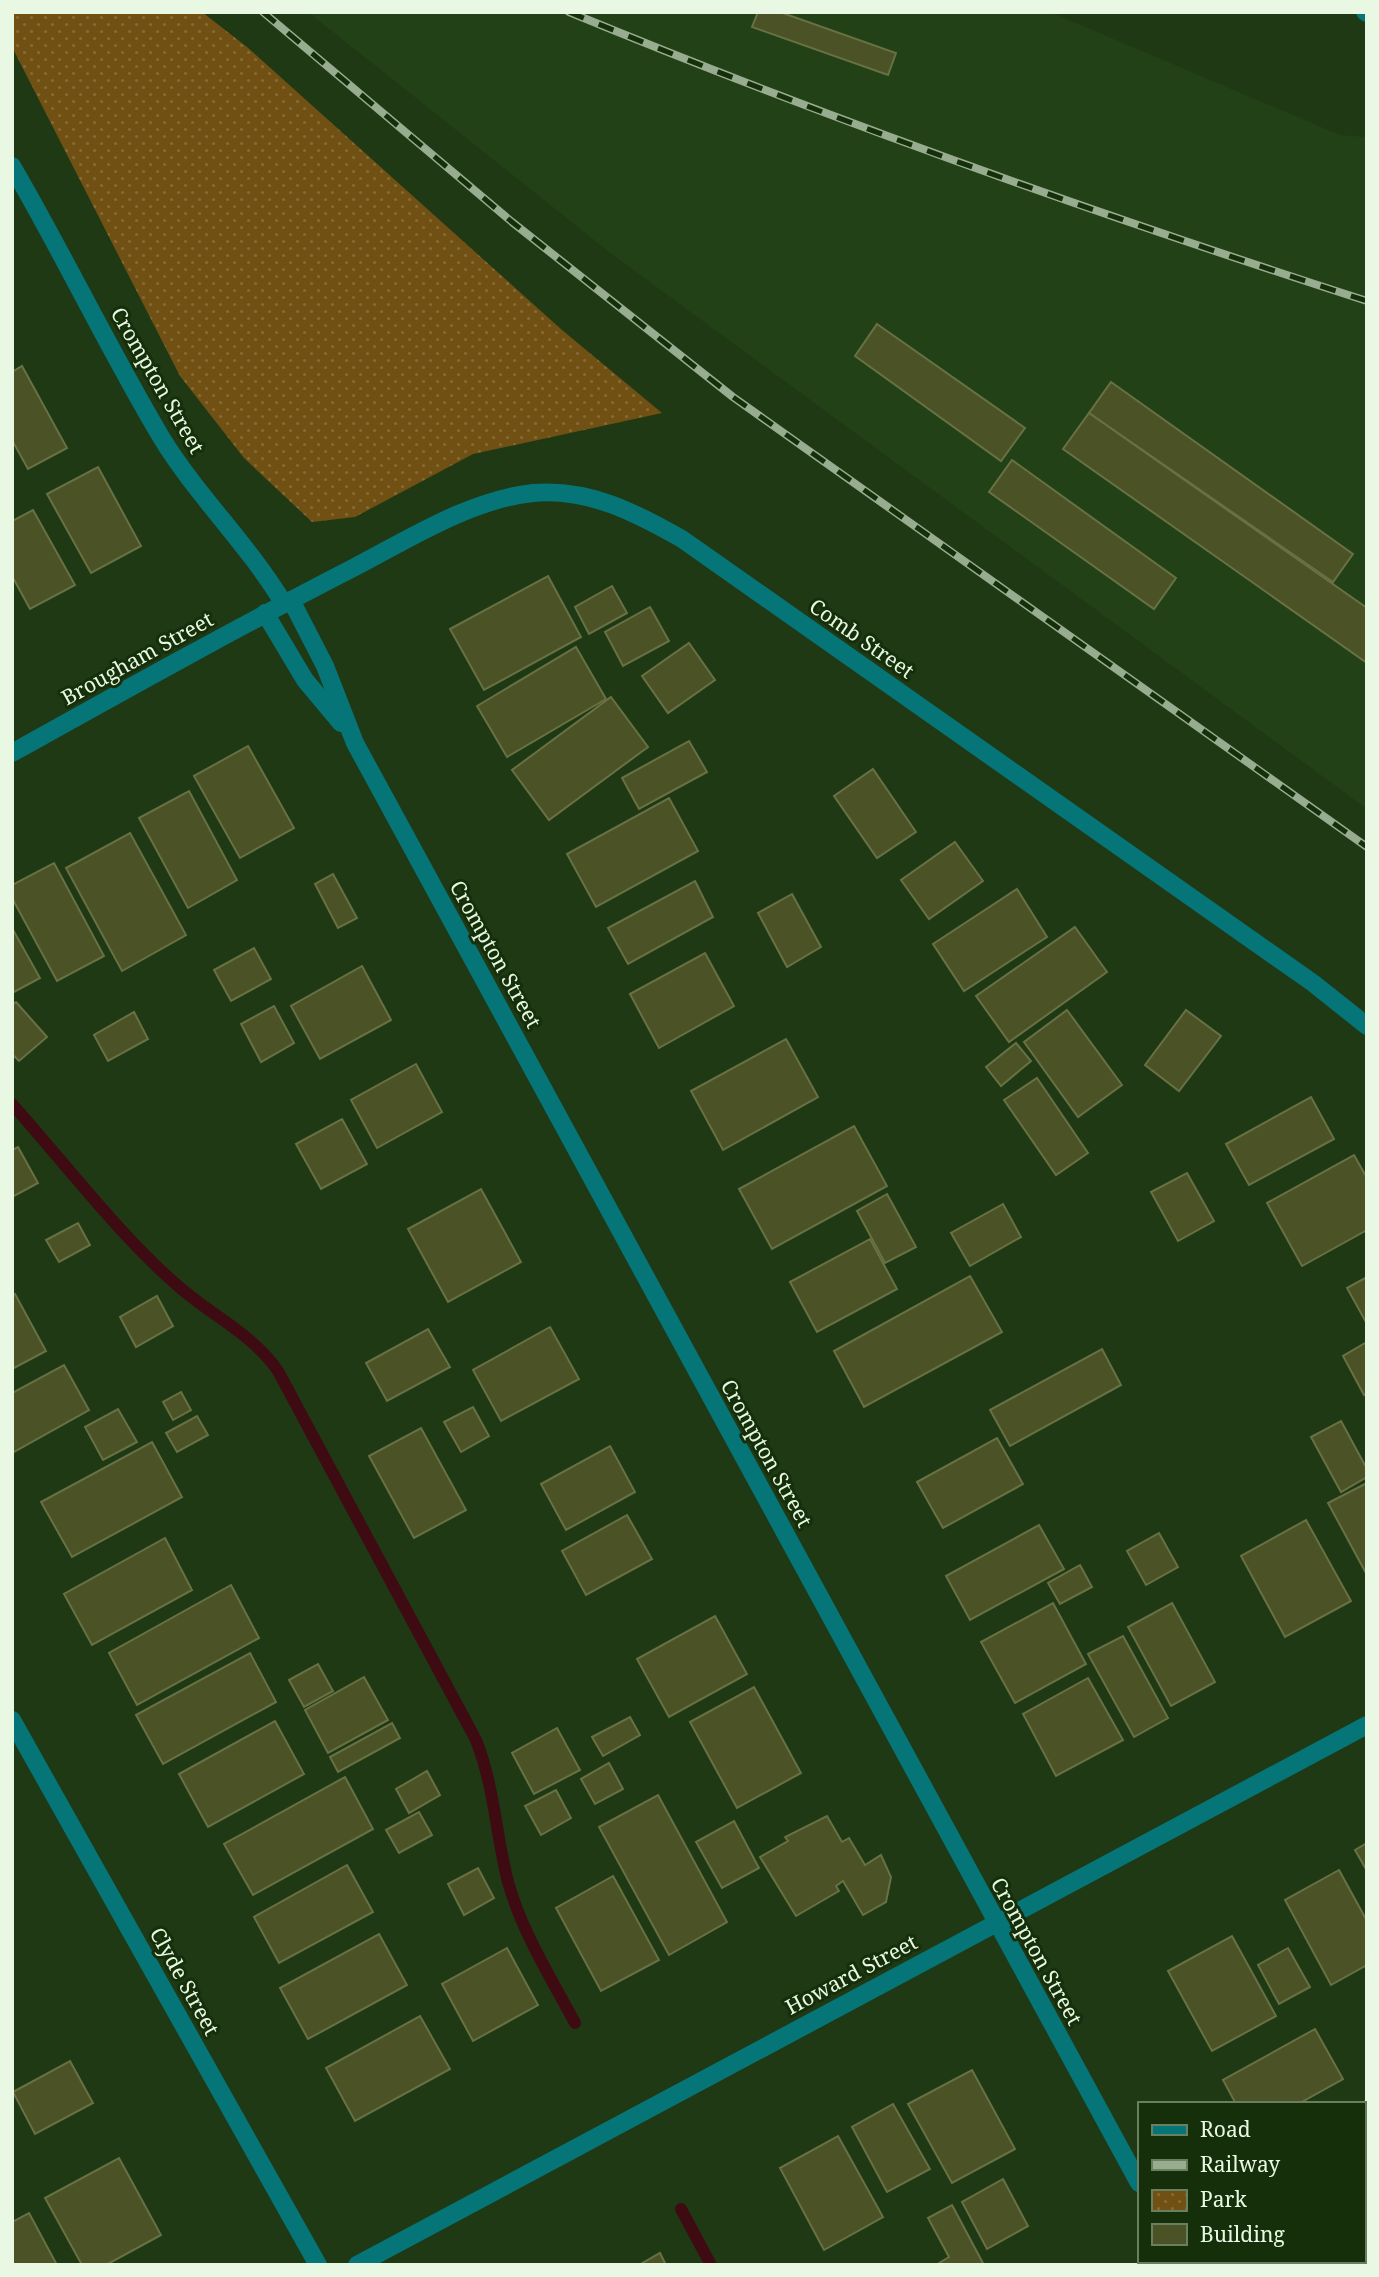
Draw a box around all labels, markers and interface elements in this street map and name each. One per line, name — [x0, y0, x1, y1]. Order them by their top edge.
street label: Crompton Street — [105, 302, 211, 458]
street label: Comb Street — [804, 592, 920, 684]
street label: Brougham Street — [56, 605, 218, 711]
street label: Crompton Street — [444, 875, 548, 1033]
street label: Crompton Street — [715, 1374, 819, 1532]
street label: Crompton Street — [985, 1872, 1089, 2030]
street label: Clyde Street — [144, 1922, 226, 2040]
street label: Howard Street — [780, 1927, 922, 2021]
legend — [1138, 2102, 1365, 2263]
text: Road — [1200, 2115, 1251, 2143]
text: Railway — [1200, 2150, 1280, 2178]
text: Park — [1200, 2185, 1247, 2213]
text: Building — [1200, 2220, 1285, 2248]

